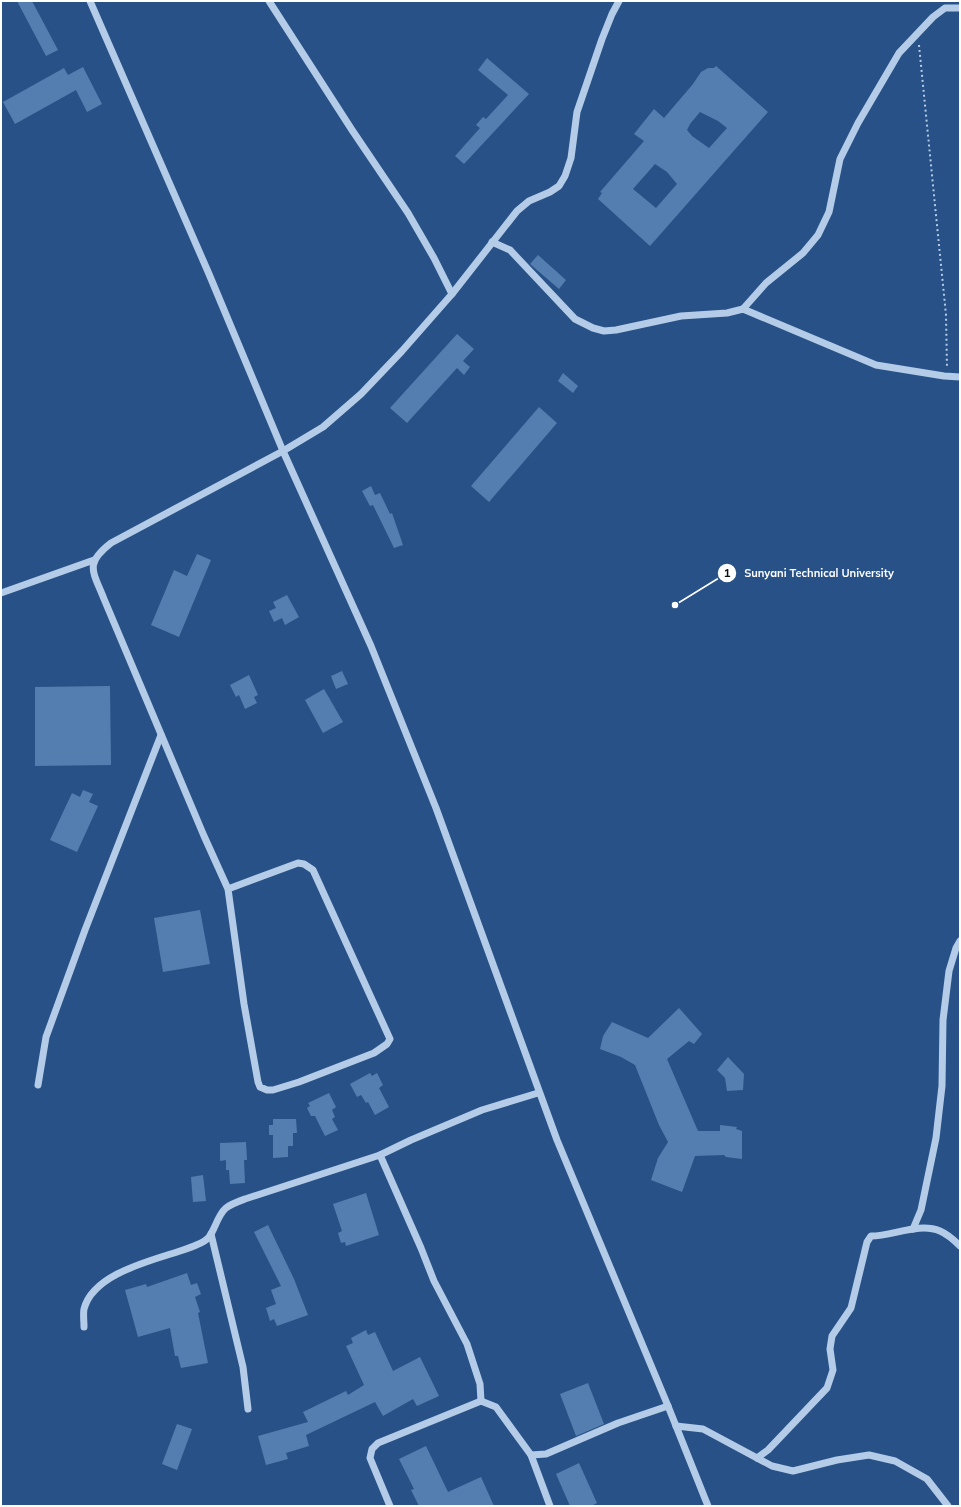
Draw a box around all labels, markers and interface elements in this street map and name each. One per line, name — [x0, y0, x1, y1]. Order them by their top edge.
callout: Sunyani Technical University — [717, 562, 902, 585]
text: 1 — [723, 565, 731, 580]
text: Sunyani Technical University — [744, 566, 894, 580]

